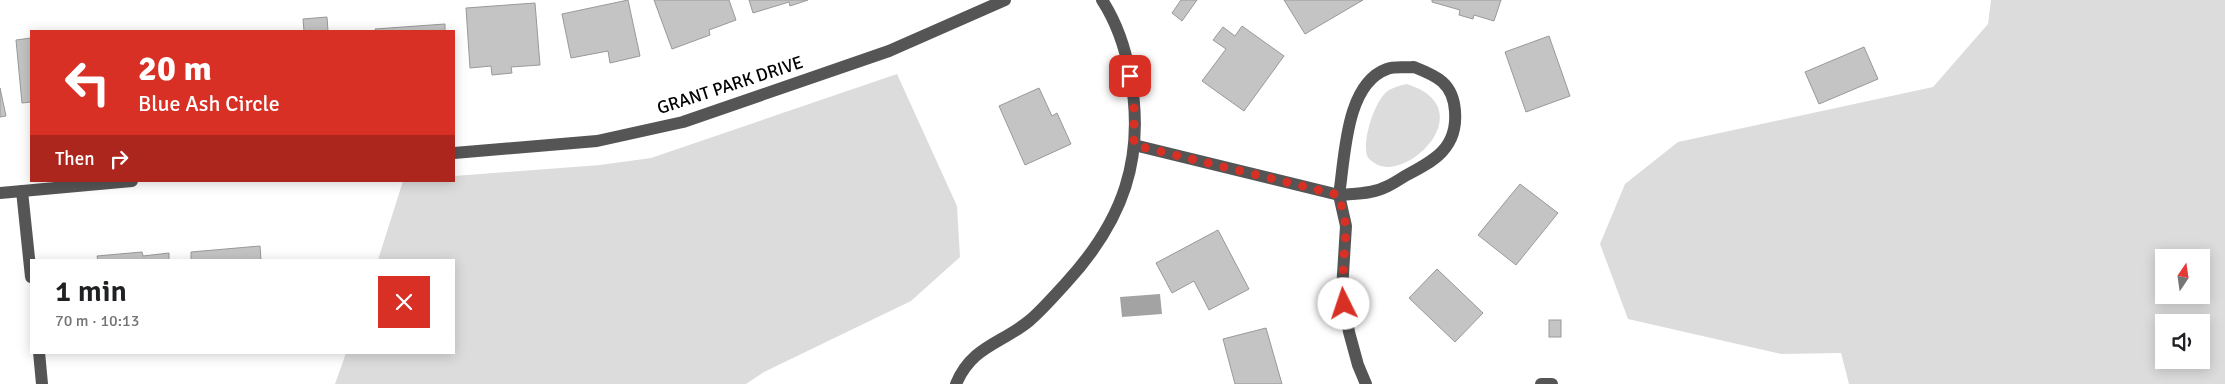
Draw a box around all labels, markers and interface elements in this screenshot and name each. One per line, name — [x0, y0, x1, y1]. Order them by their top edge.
text: 20 m — [138, 47, 212, 90]
icon: left — [55, 50, 120, 115]
street label: GRANT PARK DRIVE — [654, 51, 806, 119]
pin — [1109, 55, 1151, 97]
icon: arrive — [1116, 62, 1144, 90]
text: Blue Ash Circle — [138, 90, 280, 117]
icon: right — [105, 145, 133, 173]
text: Then — [55, 147, 95, 171]
north arrow — [2155, 249, 2210, 304]
map controls — [2155, 249, 2210, 369]
text: 1 min — [55, 273, 127, 310]
button: close — [378, 276, 430, 328]
position arrow — [1317, 277, 1369, 329]
text: 70 m · 10:13 — [55, 311, 139, 331]
button: sound — [2155, 314, 2210, 369]

